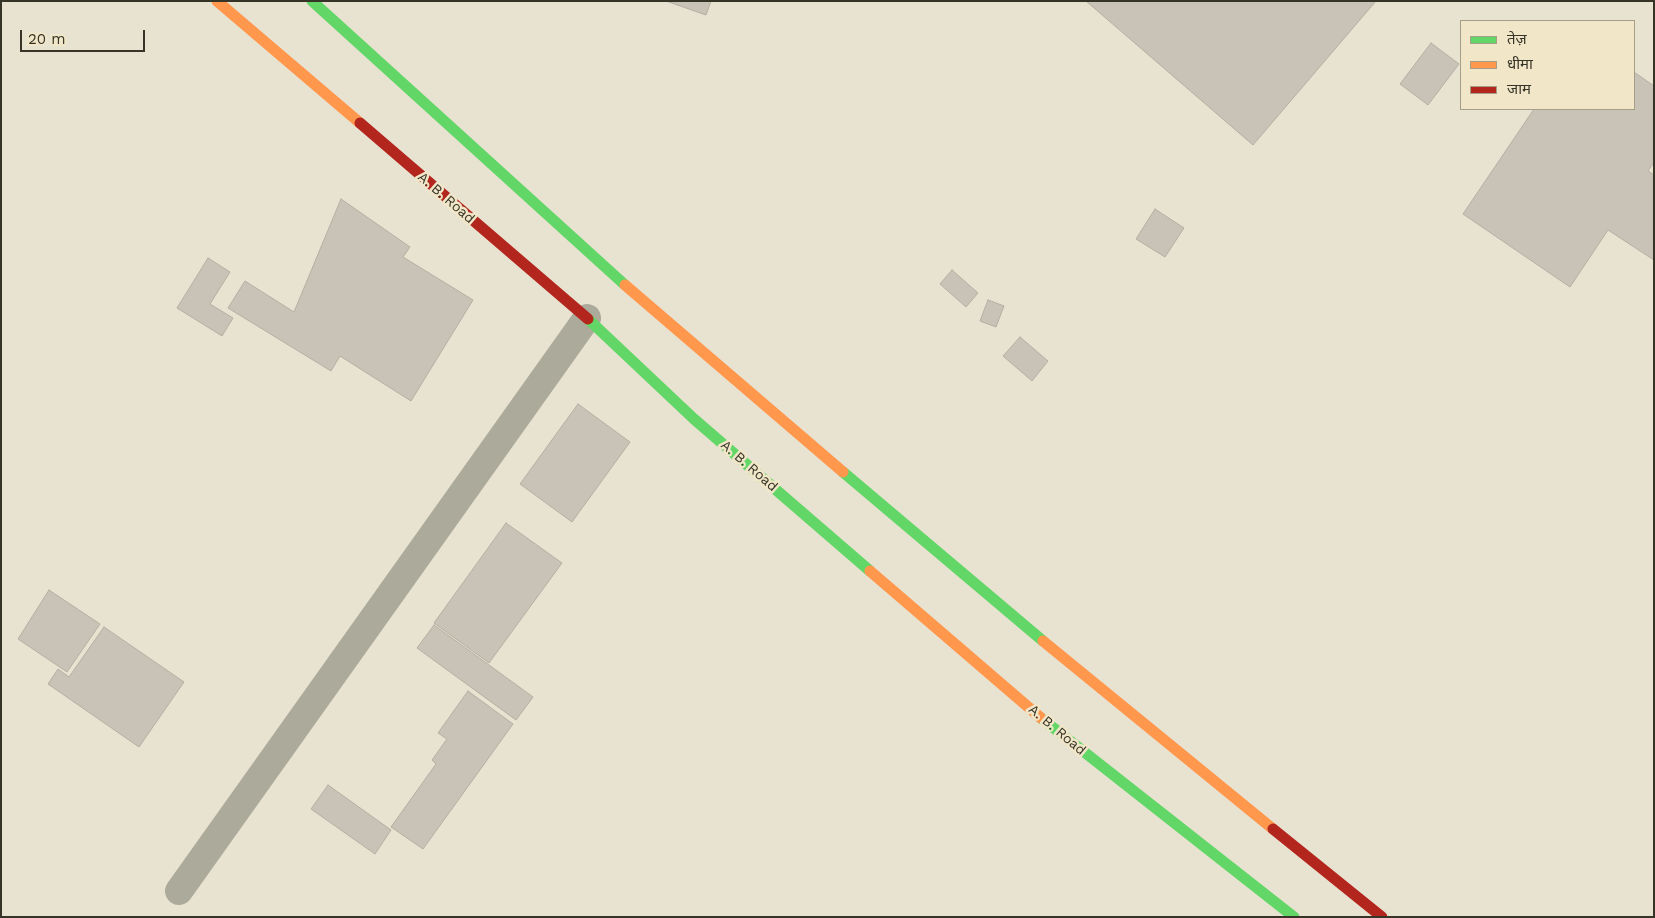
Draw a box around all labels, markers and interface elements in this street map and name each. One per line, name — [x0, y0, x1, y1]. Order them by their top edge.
scale bar — [22, 20, 148, 52]
legend — [1460, 20, 1635, 110]
text: 20 m — [28, 30, 66, 48]
text: तेज़ — [1507, 30, 1527, 48]
text: धीमा — [1507, 55, 1533, 73]
text: जाम — [1507, 80, 1531, 98]
street label: A. B. Road — [414, 169, 478, 227]
street label: A. B. Road — [717, 437, 781, 495]
street label: A. B. Road — [1025, 701, 1089, 759]

